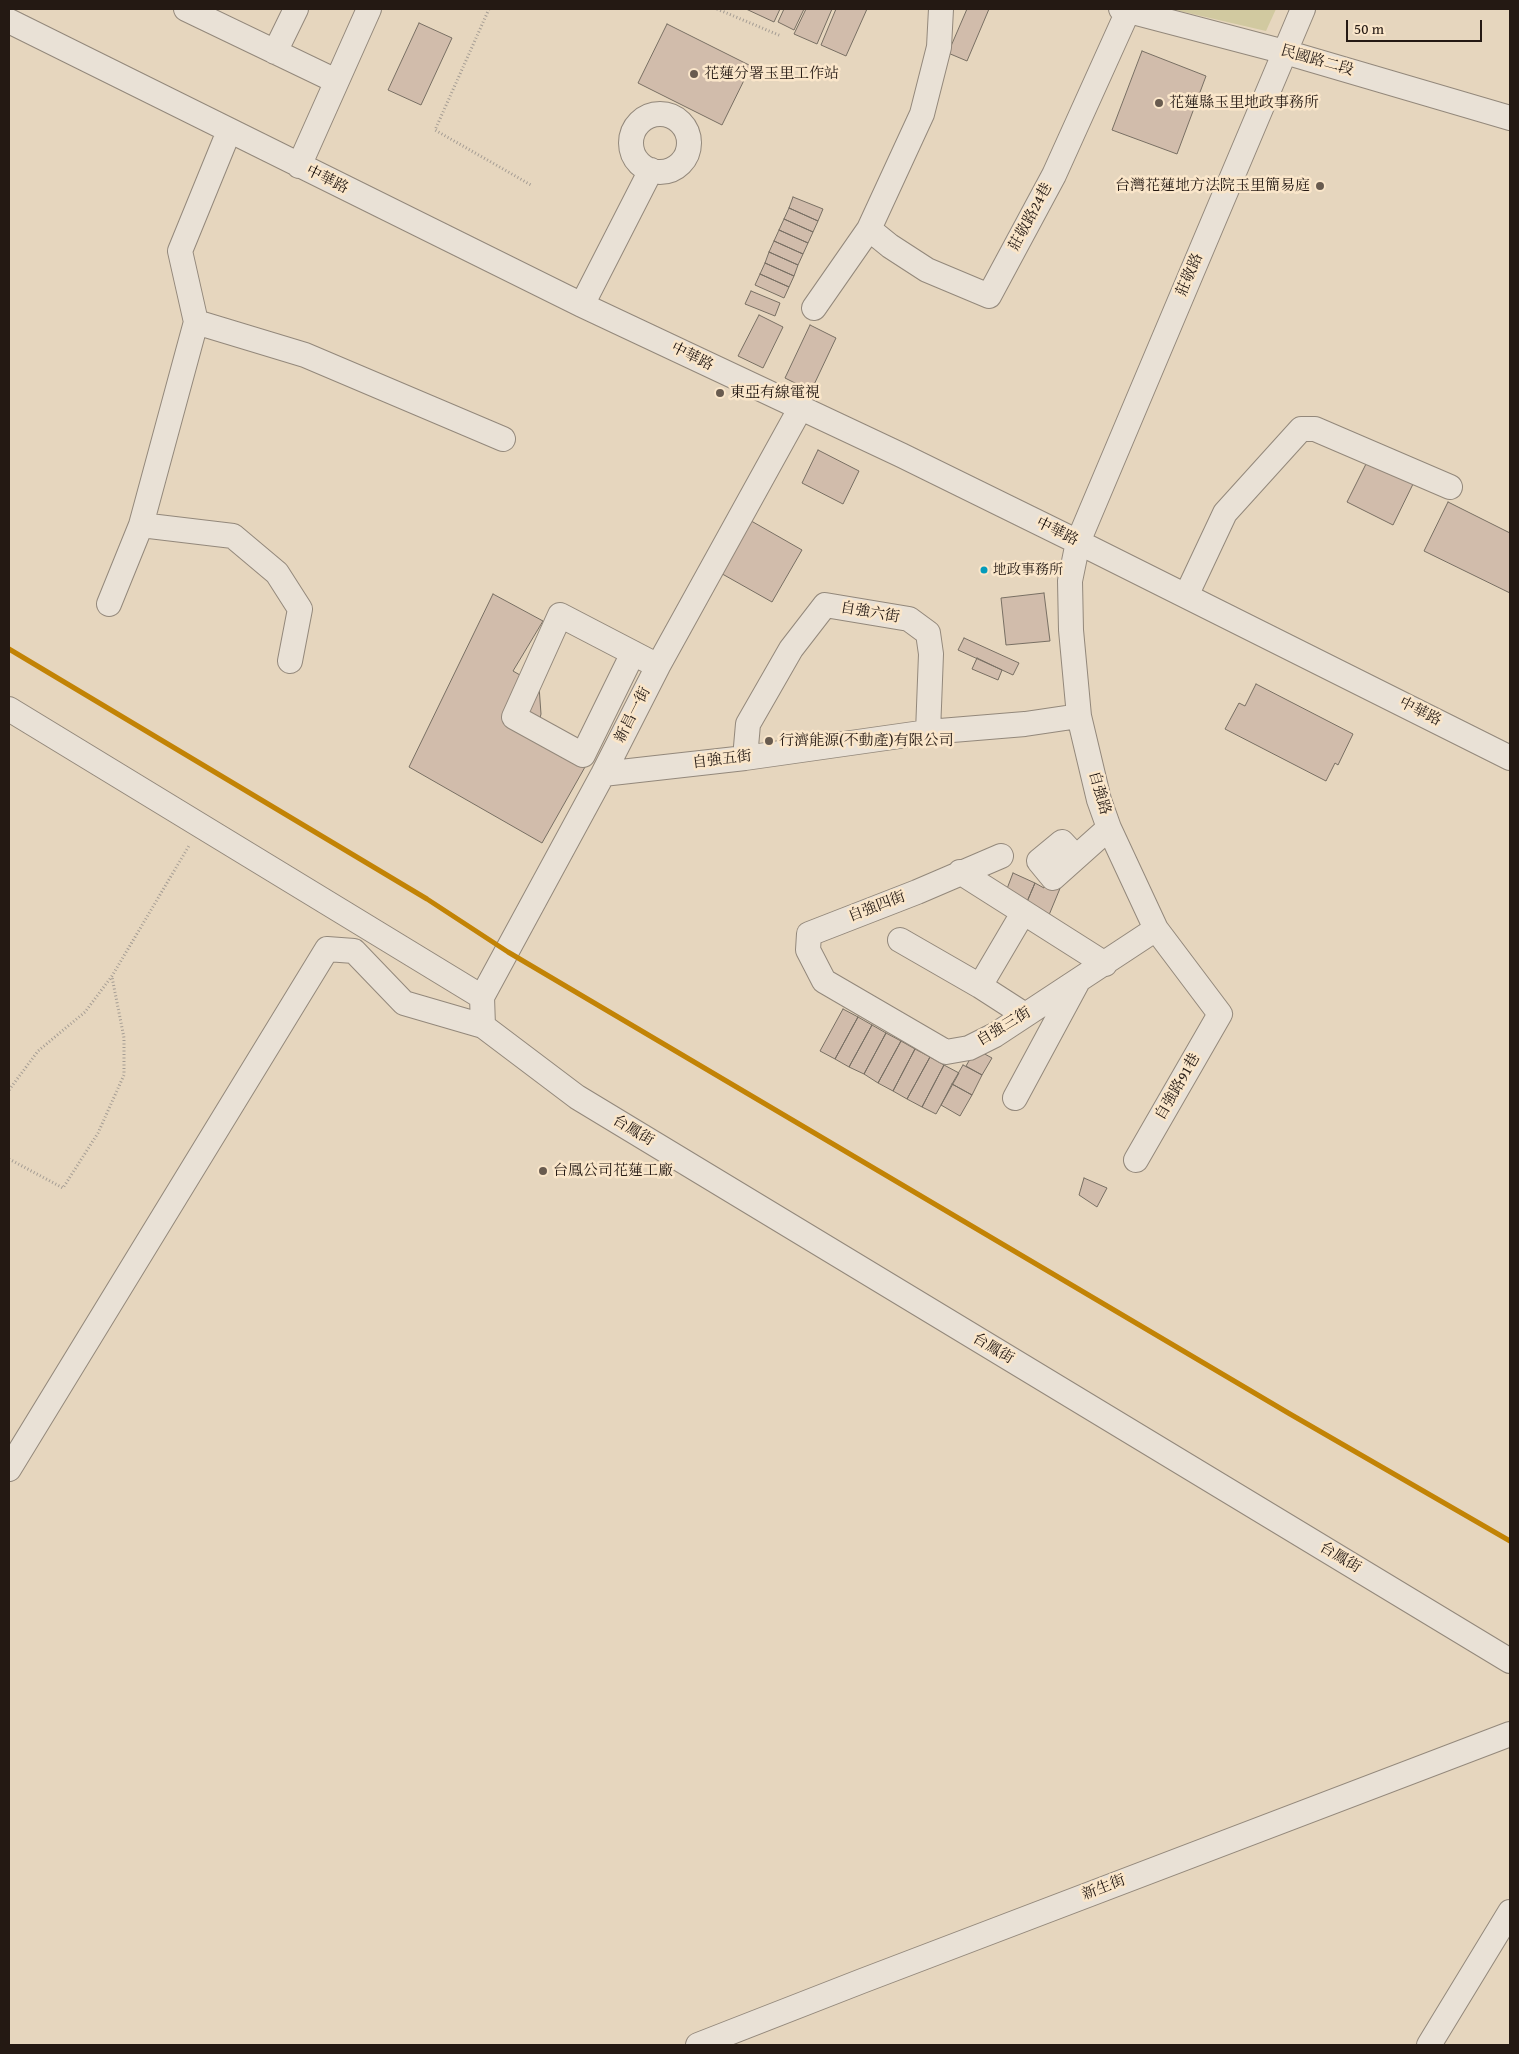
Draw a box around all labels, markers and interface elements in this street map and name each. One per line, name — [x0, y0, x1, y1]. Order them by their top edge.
scale bar — [1349, 10, 1485, 42]
text: 50 m — [1354, 18, 1384, 39]
street label: 民國路二段 — [1278, 42, 1356, 80]
place label: 花蓮分署玉里工作站 — [704, 65, 839, 83]
marker: 花蓮分署玉里工作站 — [688, 68, 700, 80]
place label: 花蓮縣玉里地政事務所 — [1169, 94, 1319, 112]
marker: 花蓮縣玉里地政事務所 — [1153, 97, 1165, 109]
street label: 中華路 — [303, 162, 351, 198]
place label: 台灣花蓮地方法院玉里簡易庭 — [1115, 177, 1310, 195]
street label: 莊敬路24巷 — [1006, 180, 1056, 254]
marker: 台灣花蓮地方法院玉里簡易庭 — [1314, 180, 1326, 192]
street label: 莊敬路 — [1173, 251, 1207, 299]
street label: 中華路 — [668, 339, 716, 375]
place label: 東亞有線電視 — [730, 384, 820, 402]
marker: 東亞有線電視 — [714, 387, 726, 399]
street label: 中華路 — [1033, 514, 1081, 550]
place label: 地政事務所 — [993, 562, 1063, 578]
marker: 地政事務所 — [979, 565, 989, 575]
street label: 自強六街 — [839, 599, 901, 627]
street label: 新昌一街 — [611, 684, 655, 746]
street label: 中華路 — [1396, 694, 1444, 730]
place label: 行濟能源(不動產)有限公司 — [779, 732, 954, 750]
marker: 行濟能源(不動產)有限公司 — [763, 735, 775, 747]
street label: 自強五街 — [691, 747, 753, 773]
street label: 自強路 — [1084, 769, 1114, 817]
street label: 自強四街 — [846, 888, 908, 926]
street label: 自強三街 — [974, 1004, 1034, 1050]
street label: 自強路91巷 — [1152, 1050, 1204, 1124]
street label: 台鳳街 — [609, 1112, 657, 1150]
place label: 台鳳公司花蓮工廠 — [553, 1162, 673, 1180]
marker: 台鳳公司花蓮工廠 — [537, 1165, 549, 1177]
street label: 台鳳街 — [969, 1330, 1017, 1368]
street label: 台鳳街 — [1316, 1539, 1364, 1577]
street label: 新生街 — [1080, 1872, 1128, 1904]

